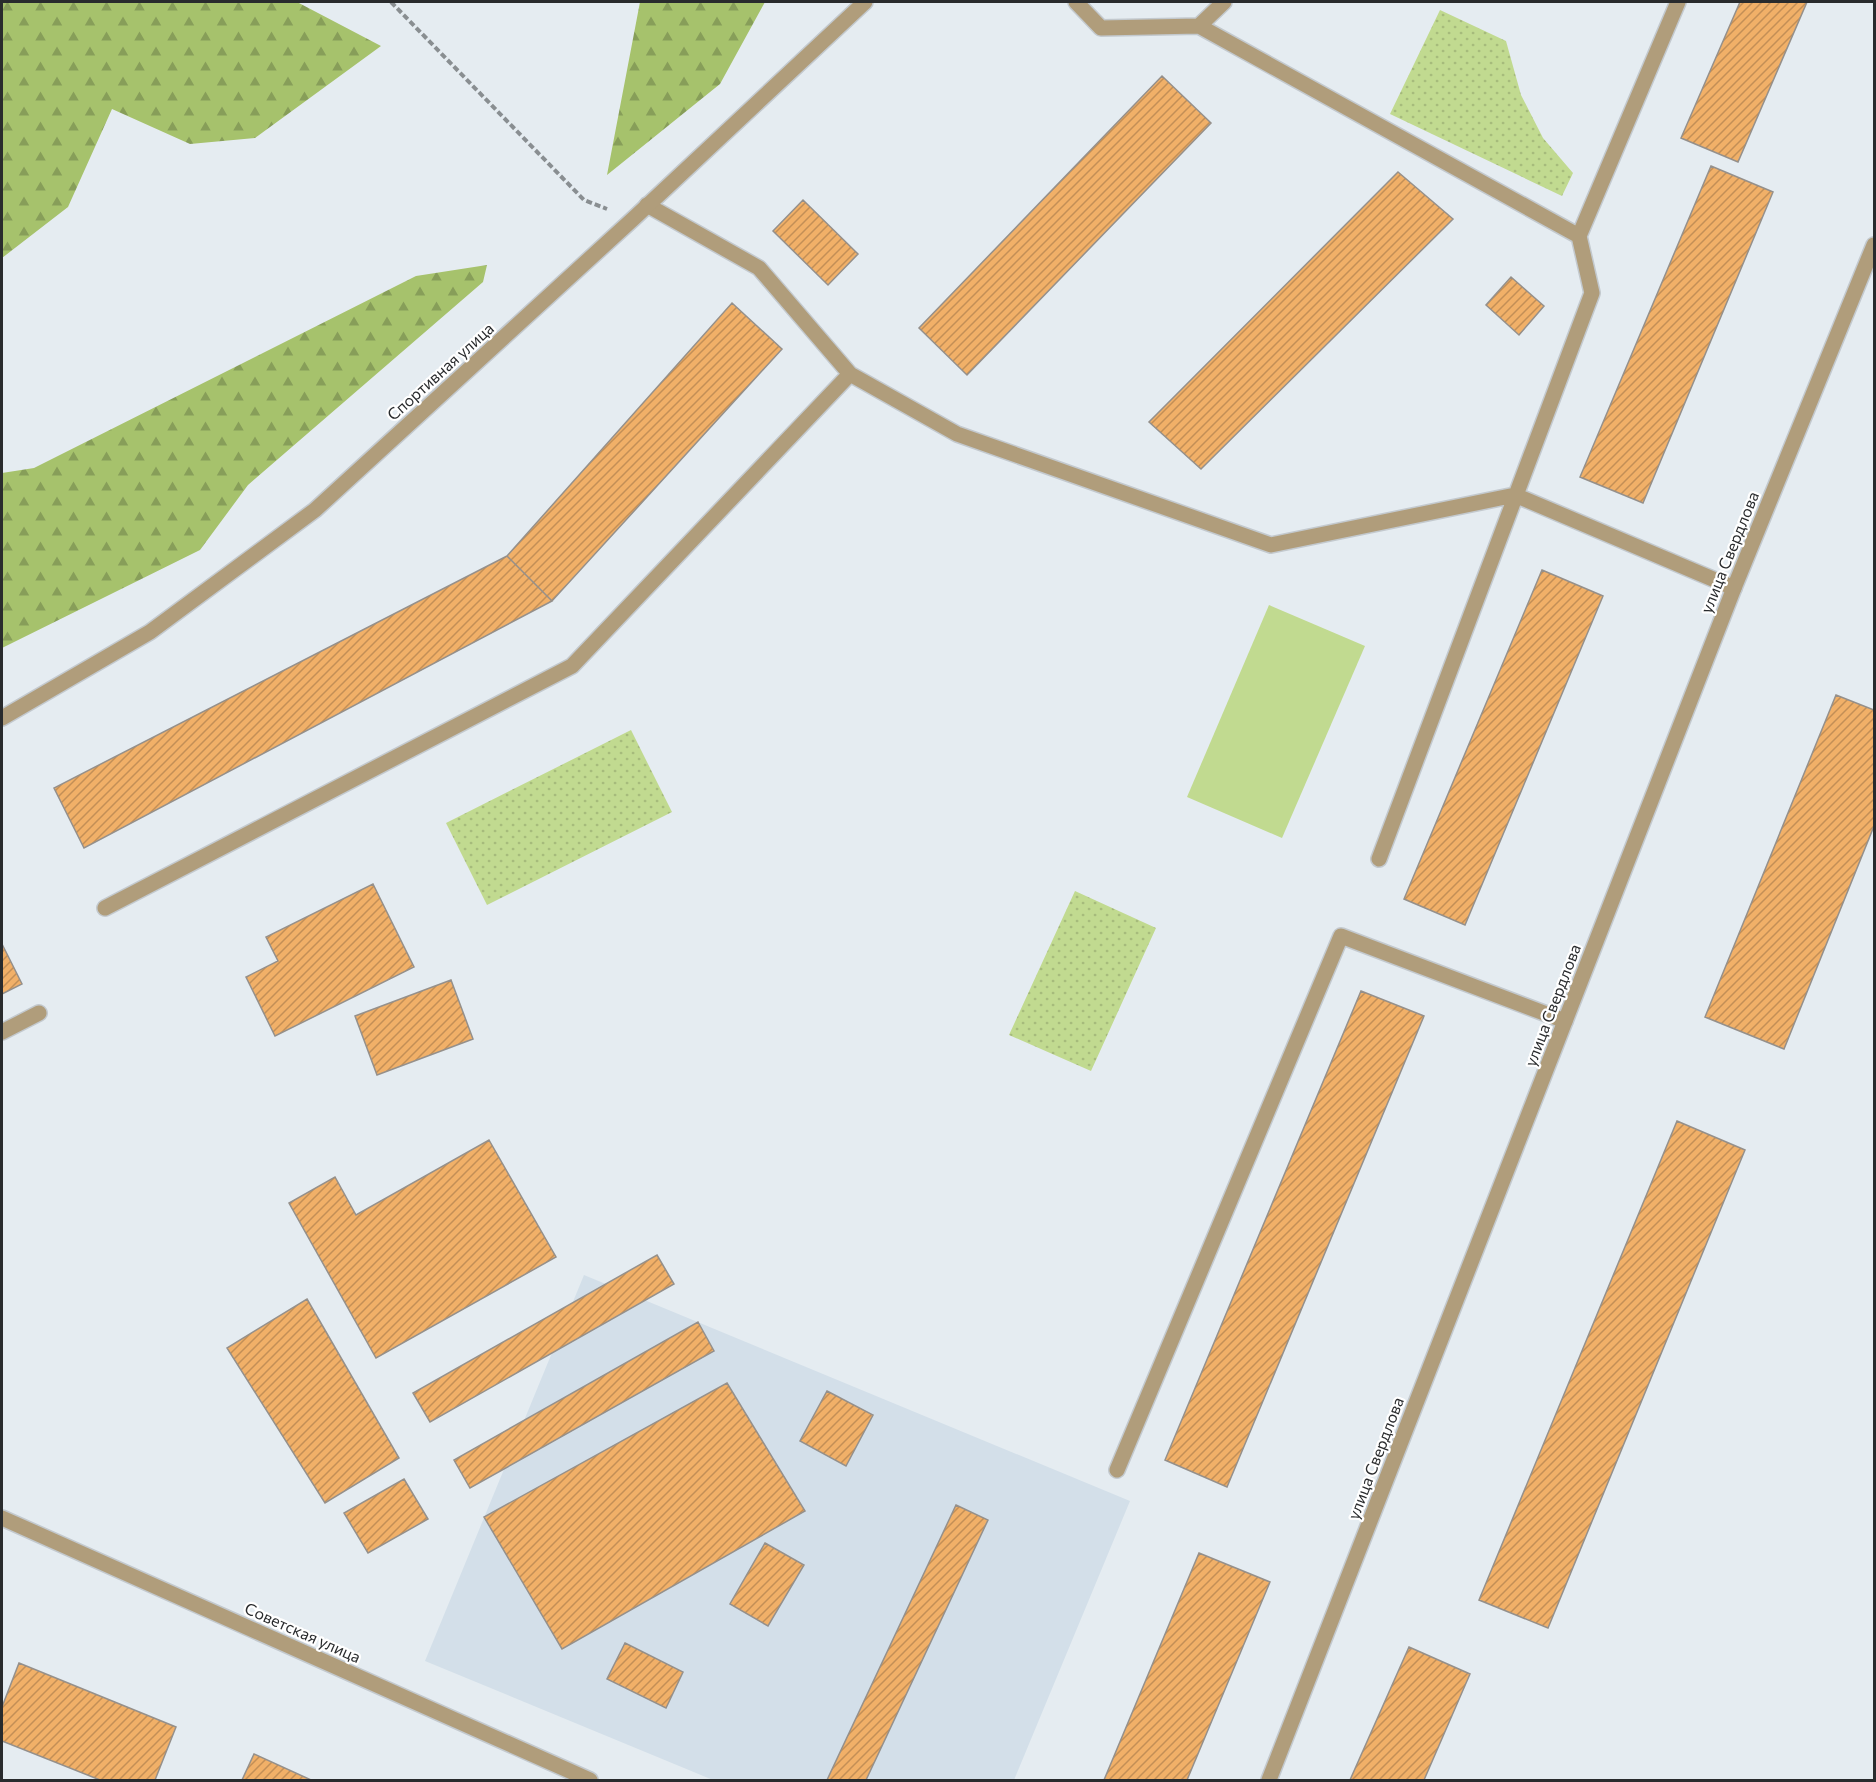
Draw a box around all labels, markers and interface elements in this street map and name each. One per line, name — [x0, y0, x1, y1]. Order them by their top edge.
street label: Спортивная улица — [383, 318, 497, 424]
street label: улица Свердлова — [1696, 488, 1762, 616]
street label: улица Свердлова — [1520, 941, 1584, 1069]
street label: улица Свердлова — [1343, 1394, 1407, 1522]
street label: Советская улица — [242, 1598, 364, 1666]

